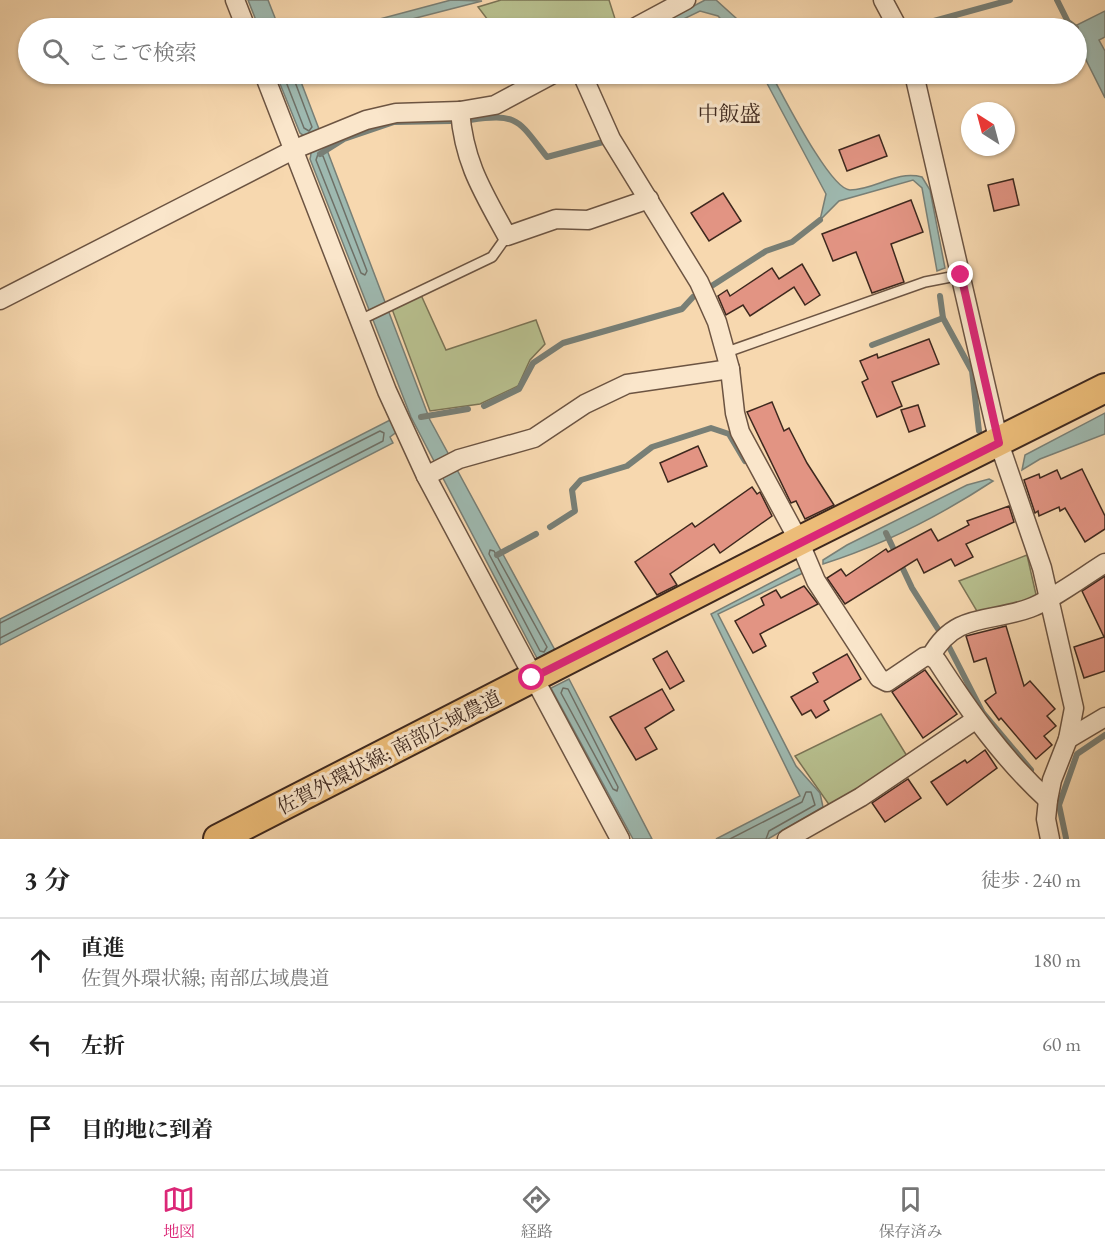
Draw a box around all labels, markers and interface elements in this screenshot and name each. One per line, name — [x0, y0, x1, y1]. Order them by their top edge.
search box — [18, 18, 1087, 84]
icon: search — [39, 35, 72, 68]
text: ここで検索 — [87, 38, 197, 67]
district label: 中飯盛 — [698, 100, 761, 127]
north arrow — [961, 102, 1015, 156]
route end — [947, 261, 973, 287]
route start — [518, 664, 544, 690]
street label: 佐賀外環状線; 南部広域農道 — [272, 684, 506, 820]
text: 3 分 — [24, 863, 70, 897]
text: 徒歩 · 240 m — [981, 867, 1081, 893]
text: 直進 — [81, 933, 125, 962]
icon: ahead — [24, 944, 57, 977]
text: 180 m — [1033, 947, 1081, 973]
text: 佐賀外環状線; 南部広域農道 — [81, 965, 330, 991]
icon: left — [24, 1028, 57, 1061]
text: 左折 — [81, 1031, 125, 1060]
text: 60 m — [1042, 1031, 1081, 1057]
icon: arrive — [24, 1112, 57, 1145]
text: 目的地に到着 — [81, 1115, 213, 1144]
tab: 地図 — [162, 1183, 195, 1242]
tab: 経路 — [520, 1183, 553, 1242]
tab: 保存済み — [878, 1183, 942, 1242]

